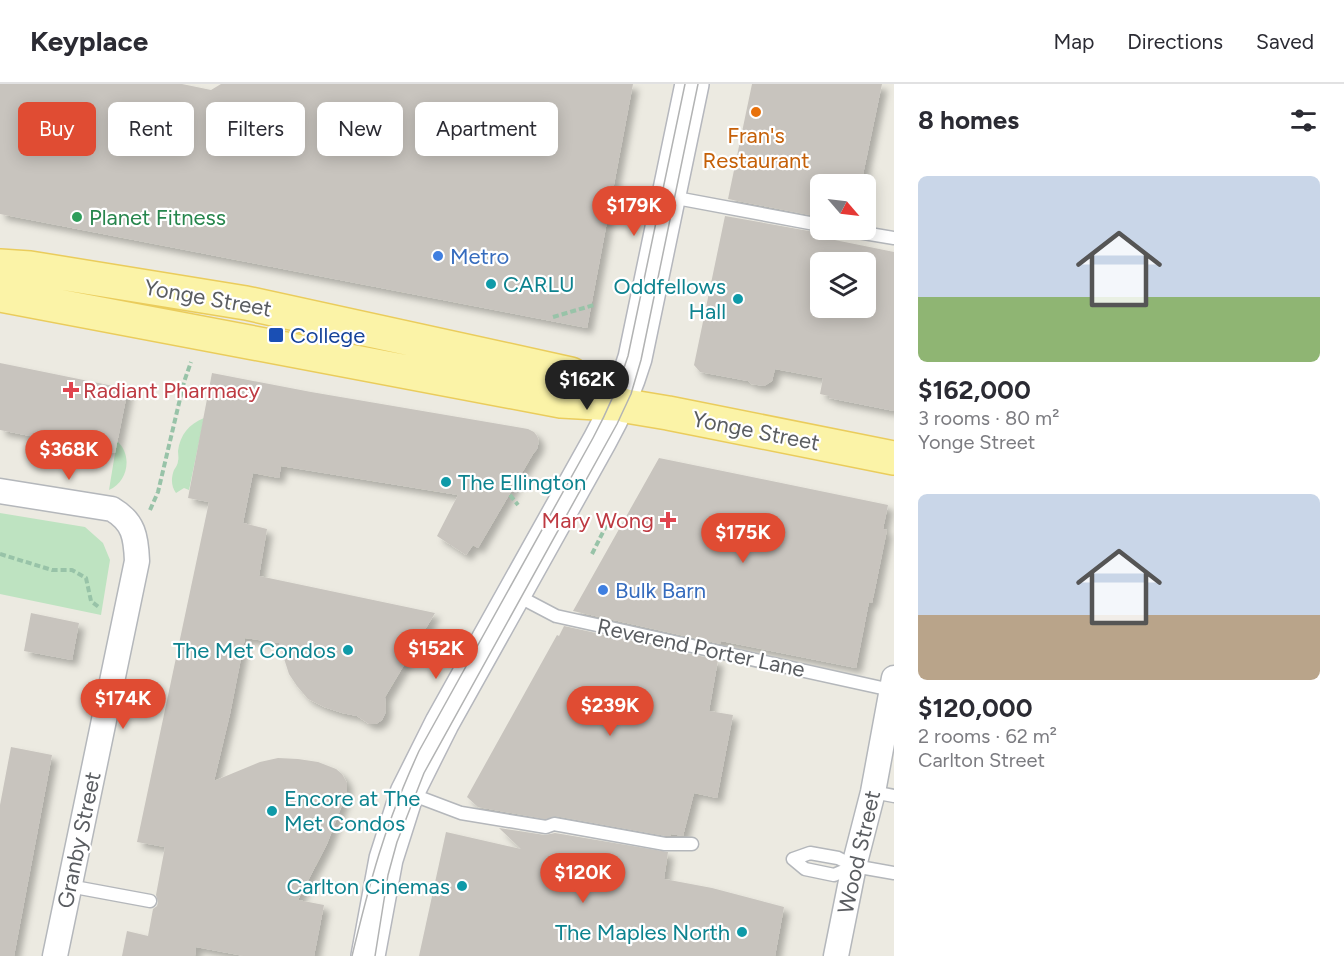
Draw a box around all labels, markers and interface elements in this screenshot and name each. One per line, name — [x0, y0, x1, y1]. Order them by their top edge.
text: Keyplace — [30, 24, 148, 58]
text: Map — [1053, 29, 1094, 54]
text: Directions — [1127, 29, 1223, 54]
text: Saved — [1256, 29, 1314, 54]
chip: Buy — [18, 102, 96, 156]
chip: Rent — [108, 102, 194, 156]
chip: Filters — [206, 102, 305, 156]
chip: New — [317, 102, 403, 156]
chip: Apartment — [415, 102, 558, 156]
text: 8 homes — [918, 104, 1019, 136]
icon: filters — [1287, 104, 1320, 137]
marker: Fran's Restaurant — [749, 105, 763, 119]
place label: Fran's Restaurant — [702, 122, 810, 174]
north arrow — [810, 174, 876, 240]
map controls — [810, 174, 876, 318]
pin: $179K — [592, 186, 676, 237]
text: $179K — [606, 193, 662, 217]
place label: Planet Fitness — [89, 204, 226, 231]
marker: Planet Fitness — [70, 210, 84, 224]
icon: home — [1065, 215, 1173, 323]
place label: Metro — [450, 243, 509, 270]
marker: Metro — [431, 249, 445, 263]
button: layers — [810, 252, 876, 318]
place label: CARLU — [503, 271, 575, 298]
place label: Oddfellows Hall — [613, 273, 726, 325]
street label: Yonge Street — [142, 274, 274, 322]
marker: CARLU — [484, 277, 498, 291]
marker: Oddfellows Hall — [731, 292, 745, 306]
place label: College — [290, 322, 365, 349]
marker: College — [267, 326, 285, 344]
pin: $162K — [545, 360, 629, 411]
text: $162K — [559, 367, 615, 391]
text: $162,000 — [918, 374, 1031, 406]
place label: Radiant Pharmacy — [83, 377, 260, 404]
marker: Radiant Pharmacy — [64, 383, 78, 397]
street label: Yonge Street — [690, 405, 822, 457]
text: 3 rooms · 80 m² — [918, 406, 1059, 430]
pin: $368K — [27, 430, 111, 481]
text: Yonge Street — [918, 430, 1035, 454]
text: $368K — [39, 437, 99, 461]
place label: The Ellington — [458, 469, 586, 496]
marker: The Ellington — [439, 475, 453, 489]
place label: Mary Wong — [542, 507, 654, 534]
marker: Mary Wong — [659, 511, 677, 529]
pin: $175K — [701, 513, 785, 564]
text: $175K — [715, 520, 771, 544]
icon: home — [1065, 533, 1173, 641]
place label: Bulk Barn — [615, 577, 706, 604]
marker: Bulk Barn — [596, 583, 610, 597]
street label: Reverend Porter Lane — [595, 613, 807, 683]
pin: $152K — [394, 629, 478, 680]
text: $152K — [408, 636, 464, 660]
place label: The Met Condos — [173, 637, 336, 664]
marker: The Met Condos — [341, 643, 355, 657]
pin: $174K — [81, 679, 165, 730]
text: $174K — [95, 686, 151, 710]
pin: $239K — [568, 686, 652, 737]
text: $120,000 — [918, 692, 1033, 724]
text: $239K — [581, 693, 639, 717]
text: 2 rooms · 62 m² — [918, 724, 1057, 748]
text: Carlton Street — [918, 748, 1045, 772]
street label: Granby Street — [51, 769, 107, 911]
place label: Encore at The Met Condos — [284, 785, 420, 837]
street label: Wood Street — [832, 788, 886, 916]
marker: Encore at The Met Condos — [265, 804, 279, 818]
pin: $120K — [541, 853, 625, 904]
text: $120K — [554, 860, 612, 884]
place label: Carlton Cinemas — [286, 873, 450, 900]
marker: Carlton Cinemas — [455, 879, 469, 893]
place label: The Maples North — [555, 919, 730, 946]
marker: The Maples North — [735, 925, 749, 939]

